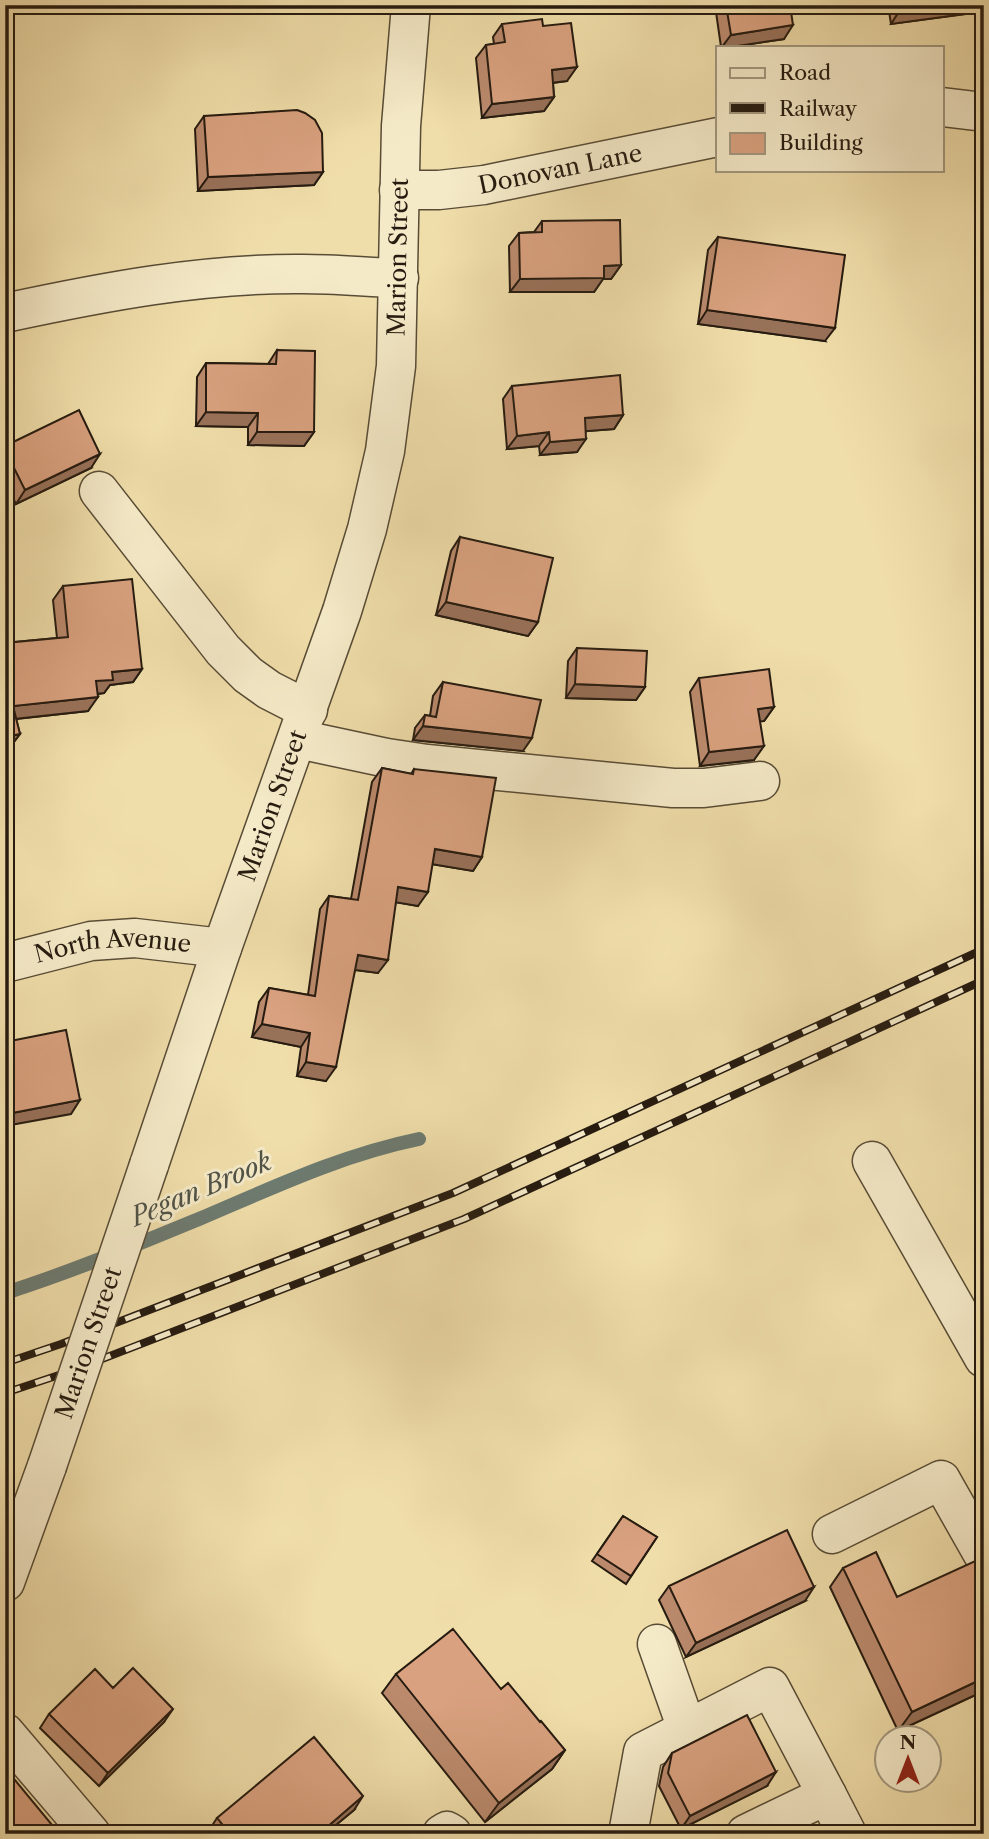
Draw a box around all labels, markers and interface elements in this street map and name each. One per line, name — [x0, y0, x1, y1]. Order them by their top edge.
legend — [716, 46, 944, 172]
text: Road — [779, 60, 831, 85]
text: Railway — [779, 96, 857, 121]
text: Building — [779, 130, 864, 155]
street label: Donovan Lane — [476, 138, 645, 200]
street label: Marion Street — [382, 177, 414, 337]
street label: Marion Street — [232, 726, 313, 885]
street label: North Avenue — [31, 923, 193, 969]
water label: Pegan Brook — [124, 1145, 277, 1234]
street label: Marion Street — [49, 1263, 128, 1422]
north arrow — [874, 1724, 944, 1794]
text: N — [900, 1731, 916, 1754]

